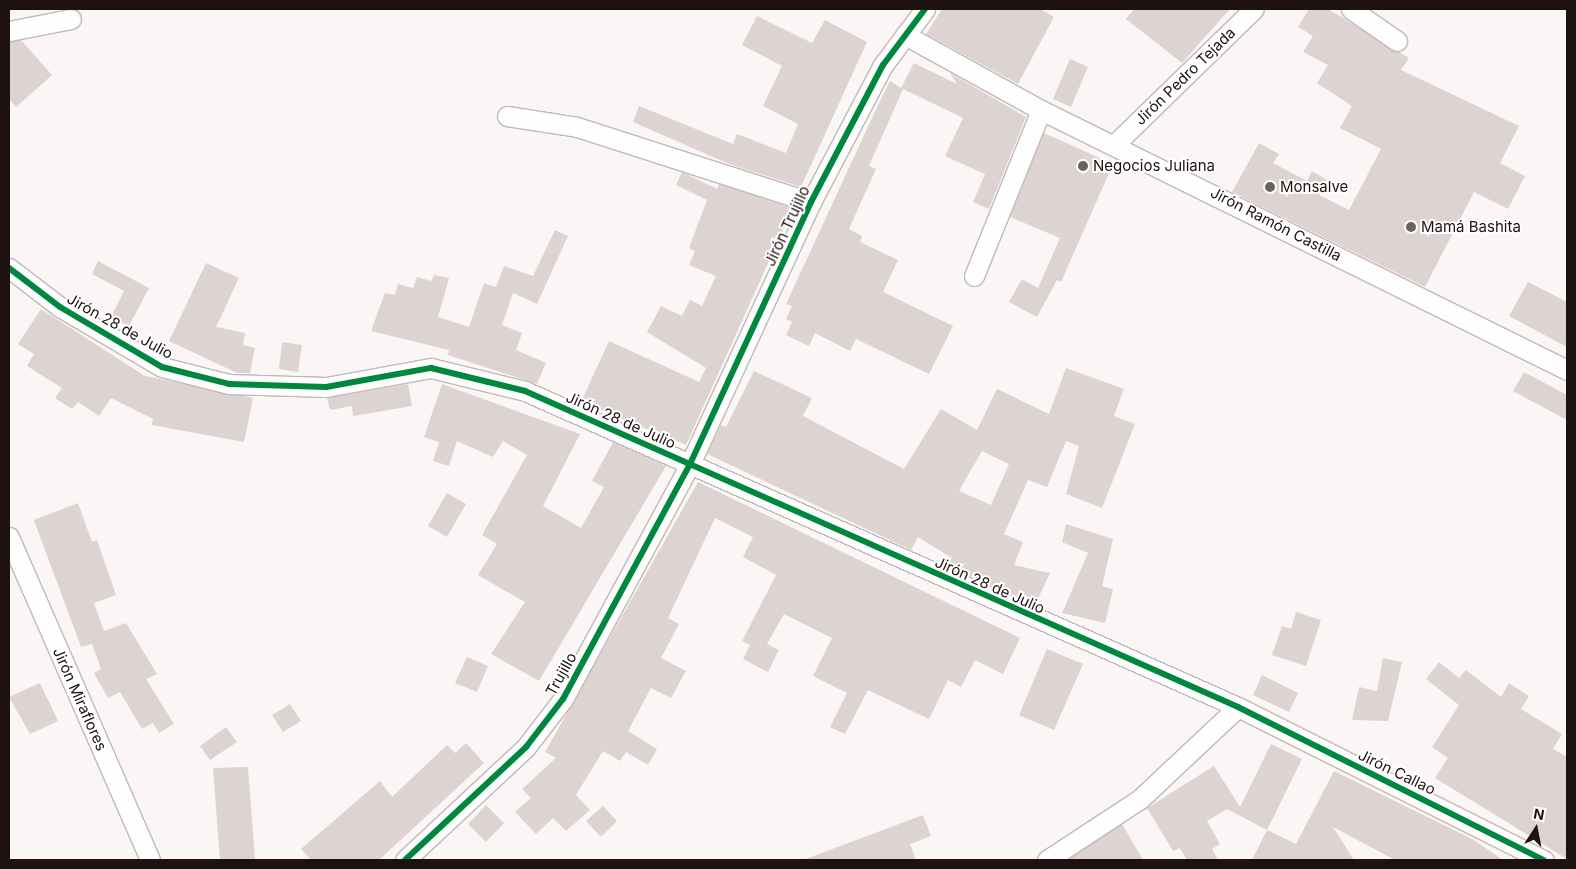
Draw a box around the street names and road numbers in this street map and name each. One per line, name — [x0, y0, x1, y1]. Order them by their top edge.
street label: Jirón Pedro Tejada — [1131, 23, 1239, 129]
street label: Jirón Trujillo — [761, 183, 813, 269]
street label: Jirón Ramón Castilla — [1208, 183, 1344, 265]
street label: Jirón 28 de Julio — [64, 289, 176, 363]
street label: Jirón 28 de Julio — [563, 388, 679, 452]
street label: Jirón 28 de Julio — [932, 553, 1048, 617]
street label: Jirón Miraflores — [49, 645, 111, 753]
street label: Trujillo — [542, 649, 580, 699]
street label: Jirón Callao — [1355, 746, 1439, 798]

